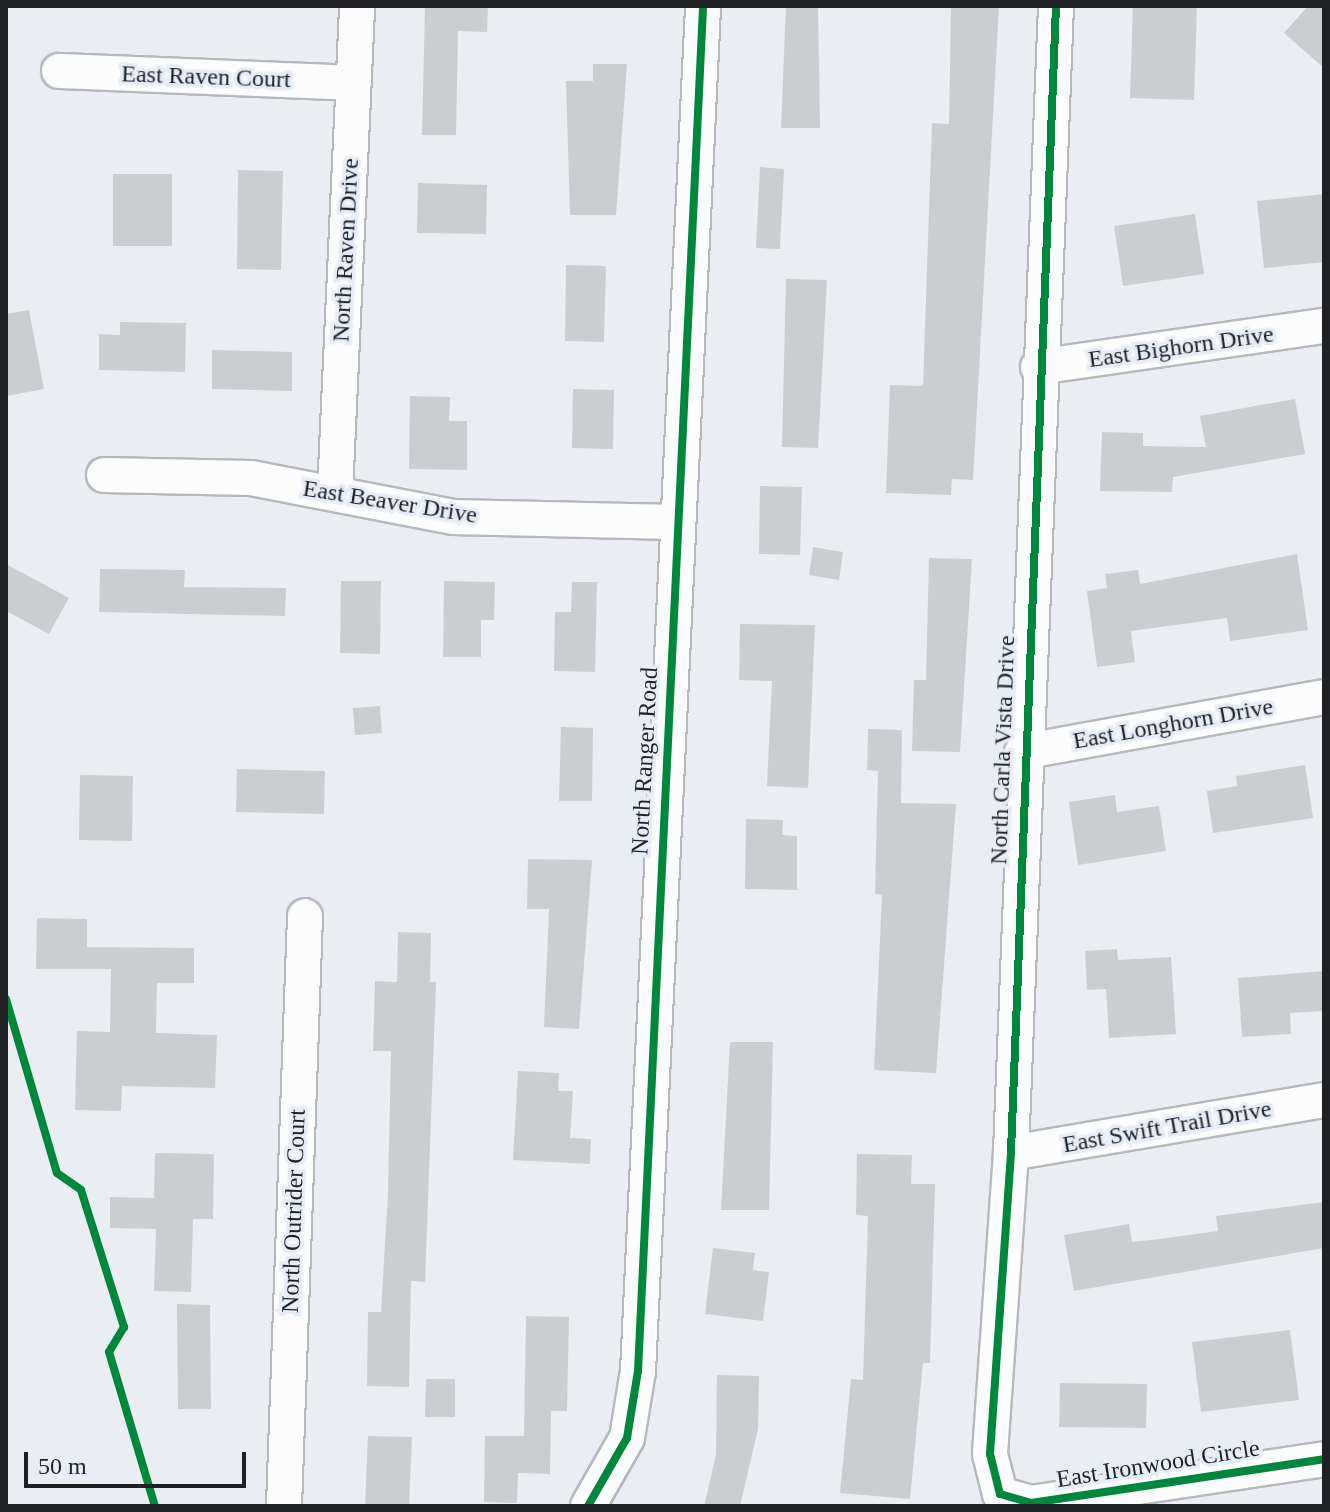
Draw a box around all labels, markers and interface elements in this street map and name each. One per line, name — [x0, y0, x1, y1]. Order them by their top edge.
street label: East Raven Court — [121, 60, 291, 94]
street label: North Raven Drive — [327, 157, 365, 343]
street label: East Bighorn Drive — [1087, 320, 1275, 374]
street label: East Beaver Drive — [301, 474, 479, 530]
street label: North Carla Vista Drive — [985, 635, 1021, 865]
street label: North Ranger Road — [626, 666, 664, 856]
street label: East Longhorn Drive — [1071, 692, 1275, 756]
street label: East Swift Trail Drive — [1060, 1094, 1274, 1160]
street label: North Outrider Court — [276, 1109, 312, 1313]
street label: East Ironwood Circle — [1054, 1434, 1262, 1494]
scale bar — [28, 1436, 250, 1486]
text: 50 m — [38, 1453, 87, 1479]

